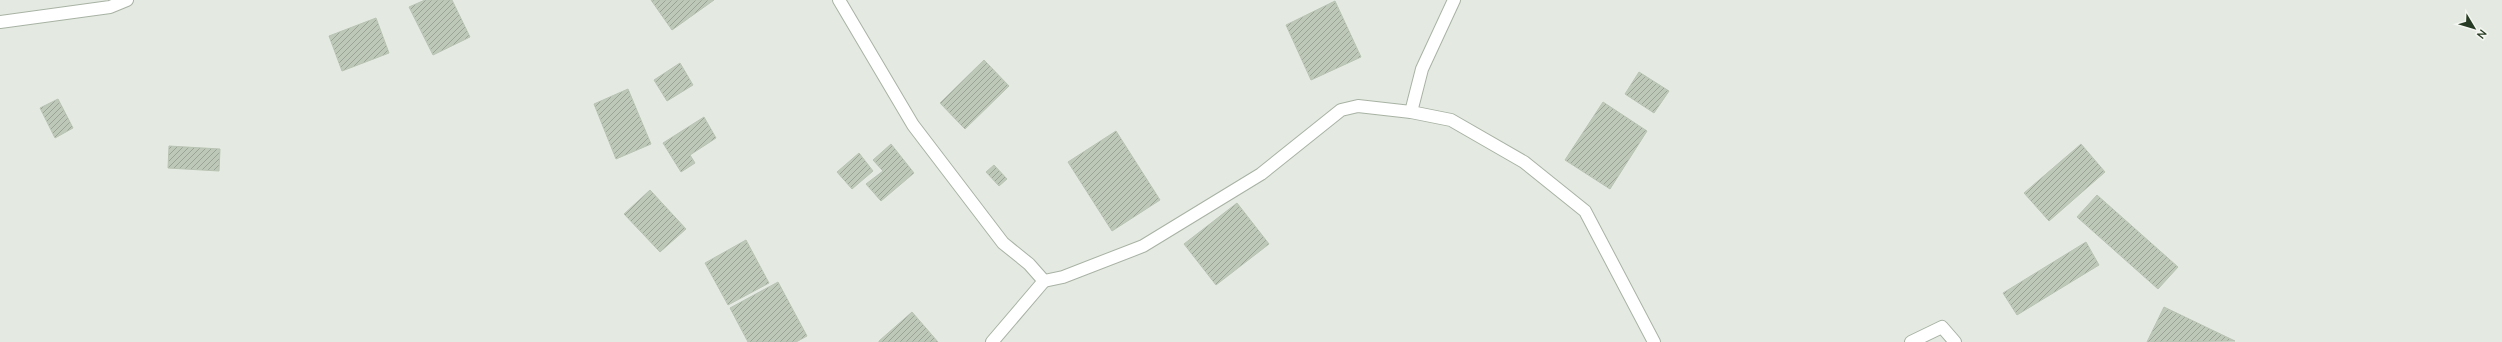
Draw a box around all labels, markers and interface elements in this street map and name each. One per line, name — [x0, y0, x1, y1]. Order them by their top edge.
north arrow — [2454, 8, 2494, 48]
text: N — [2473, 26, 2490, 42]

